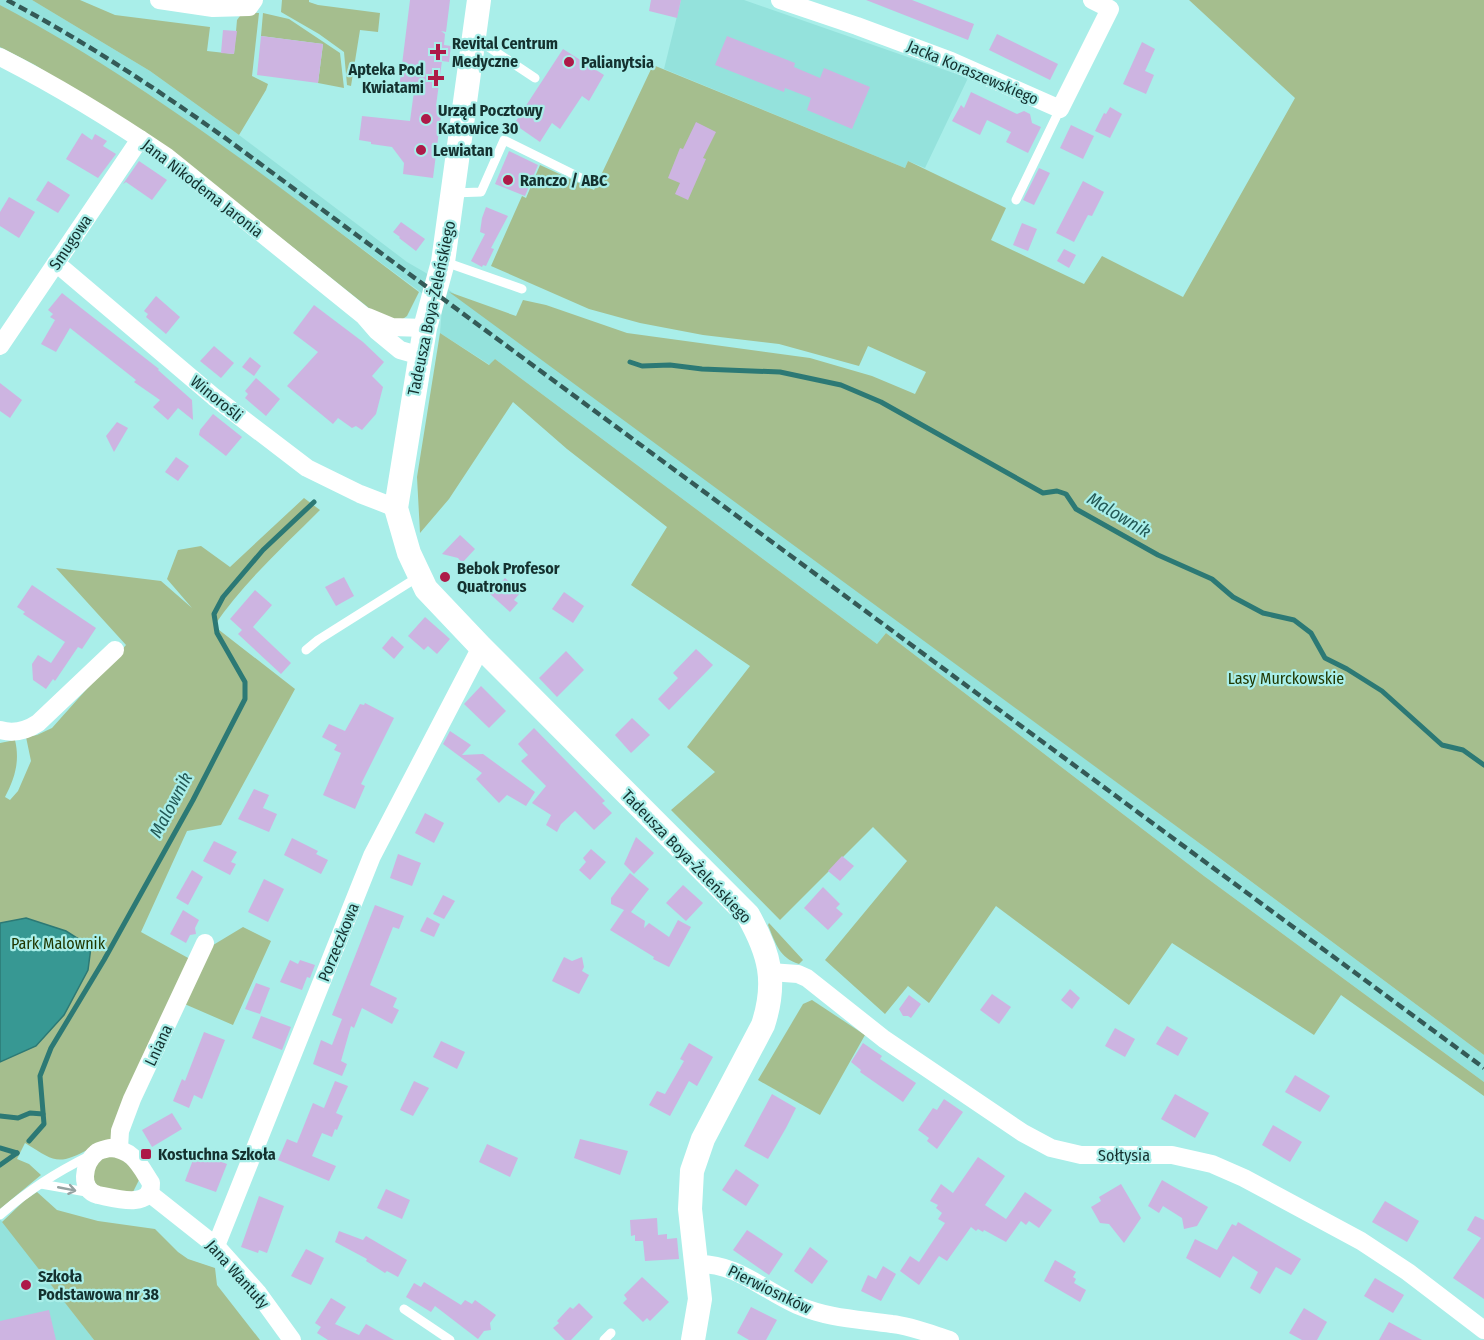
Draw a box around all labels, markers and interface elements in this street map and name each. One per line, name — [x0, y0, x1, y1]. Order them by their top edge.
place label: Revital Centrum Medyczne — [452, 34, 558, 71]
street label: Jacka Koraszewskiego — [904, 36, 1041, 109]
marker: Revital Centrum Medyczne — [429, 43, 447, 61]
place label: Palianytsia — [581, 53, 654, 72]
marker: Palianytsia — [562, 55, 576, 69]
place label: Apteka Pod Kwiatami — [347, 60, 424, 97]
marker: Apteka Pod Kwiatami — [429, 71, 443, 85]
place label: Urząd Pocztowy Katowice 30 — [438, 101, 543, 138]
marker: Urząd Pocztowy Katowice 30 — [419, 112, 433, 126]
street label: Jana Nikodema Jaronia — [138, 135, 267, 242]
place label: Lewiatan — [433, 141, 493, 160]
marker: Lewiatan — [414, 143, 428, 157]
place label: Ranczo / ABC — [520, 171, 608, 190]
marker: Ranczo / ABC — [501, 173, 515, 187]
street label: Smugowa — [45, 211, 96, 273]
street label: Tadeusza Boya-Żeleńskiego — [404, 219, 459, 397]
street label: Winorośli — [187, 372, 247, 425]
water label: Malownik — [1083, 487, 1155, 543]
place label: Bebok Profesor Quatronus — [457, 559, 560, 596]
marker: Bebok Profesor Quatronus — [438, 570, 452, 584]
park label: Lasy Murckowskie — [1228, 669, 1344, 688]
water label: Malownik — [145, 769, 197, 841]
street label: Tadeusza Boya-Żeleńskiego — [618, 786, 755, 927]
street label: Porzeczkowa — [314, 900, 363, 984]
park label: Park Malownik — [11, 934, 106, 953]
street label: Lniana — [141, 1021, 176, 1069]
place label: Kostuchna Szkoła — [158, 1145, 276, 1164]
street label: Sołtysia — [1098, 1146, 1150, 1165]
marker: Kostuchna Szkoła — [139, 1147, 153, 1161]
one-way arrow — [57, 1184, 76, 1195]
street label: Jana Wantuły — [202, 1236, 274, 1313]
street label: Pierwiosnków — [725, 1261, 815, 1318]
place label: Szkoła Podstawowa nr 38 — [38, 1267, 160, 1304]
marker: Szkoła Podstawowa nr 38 — [19, 1278, 33, 1292]

